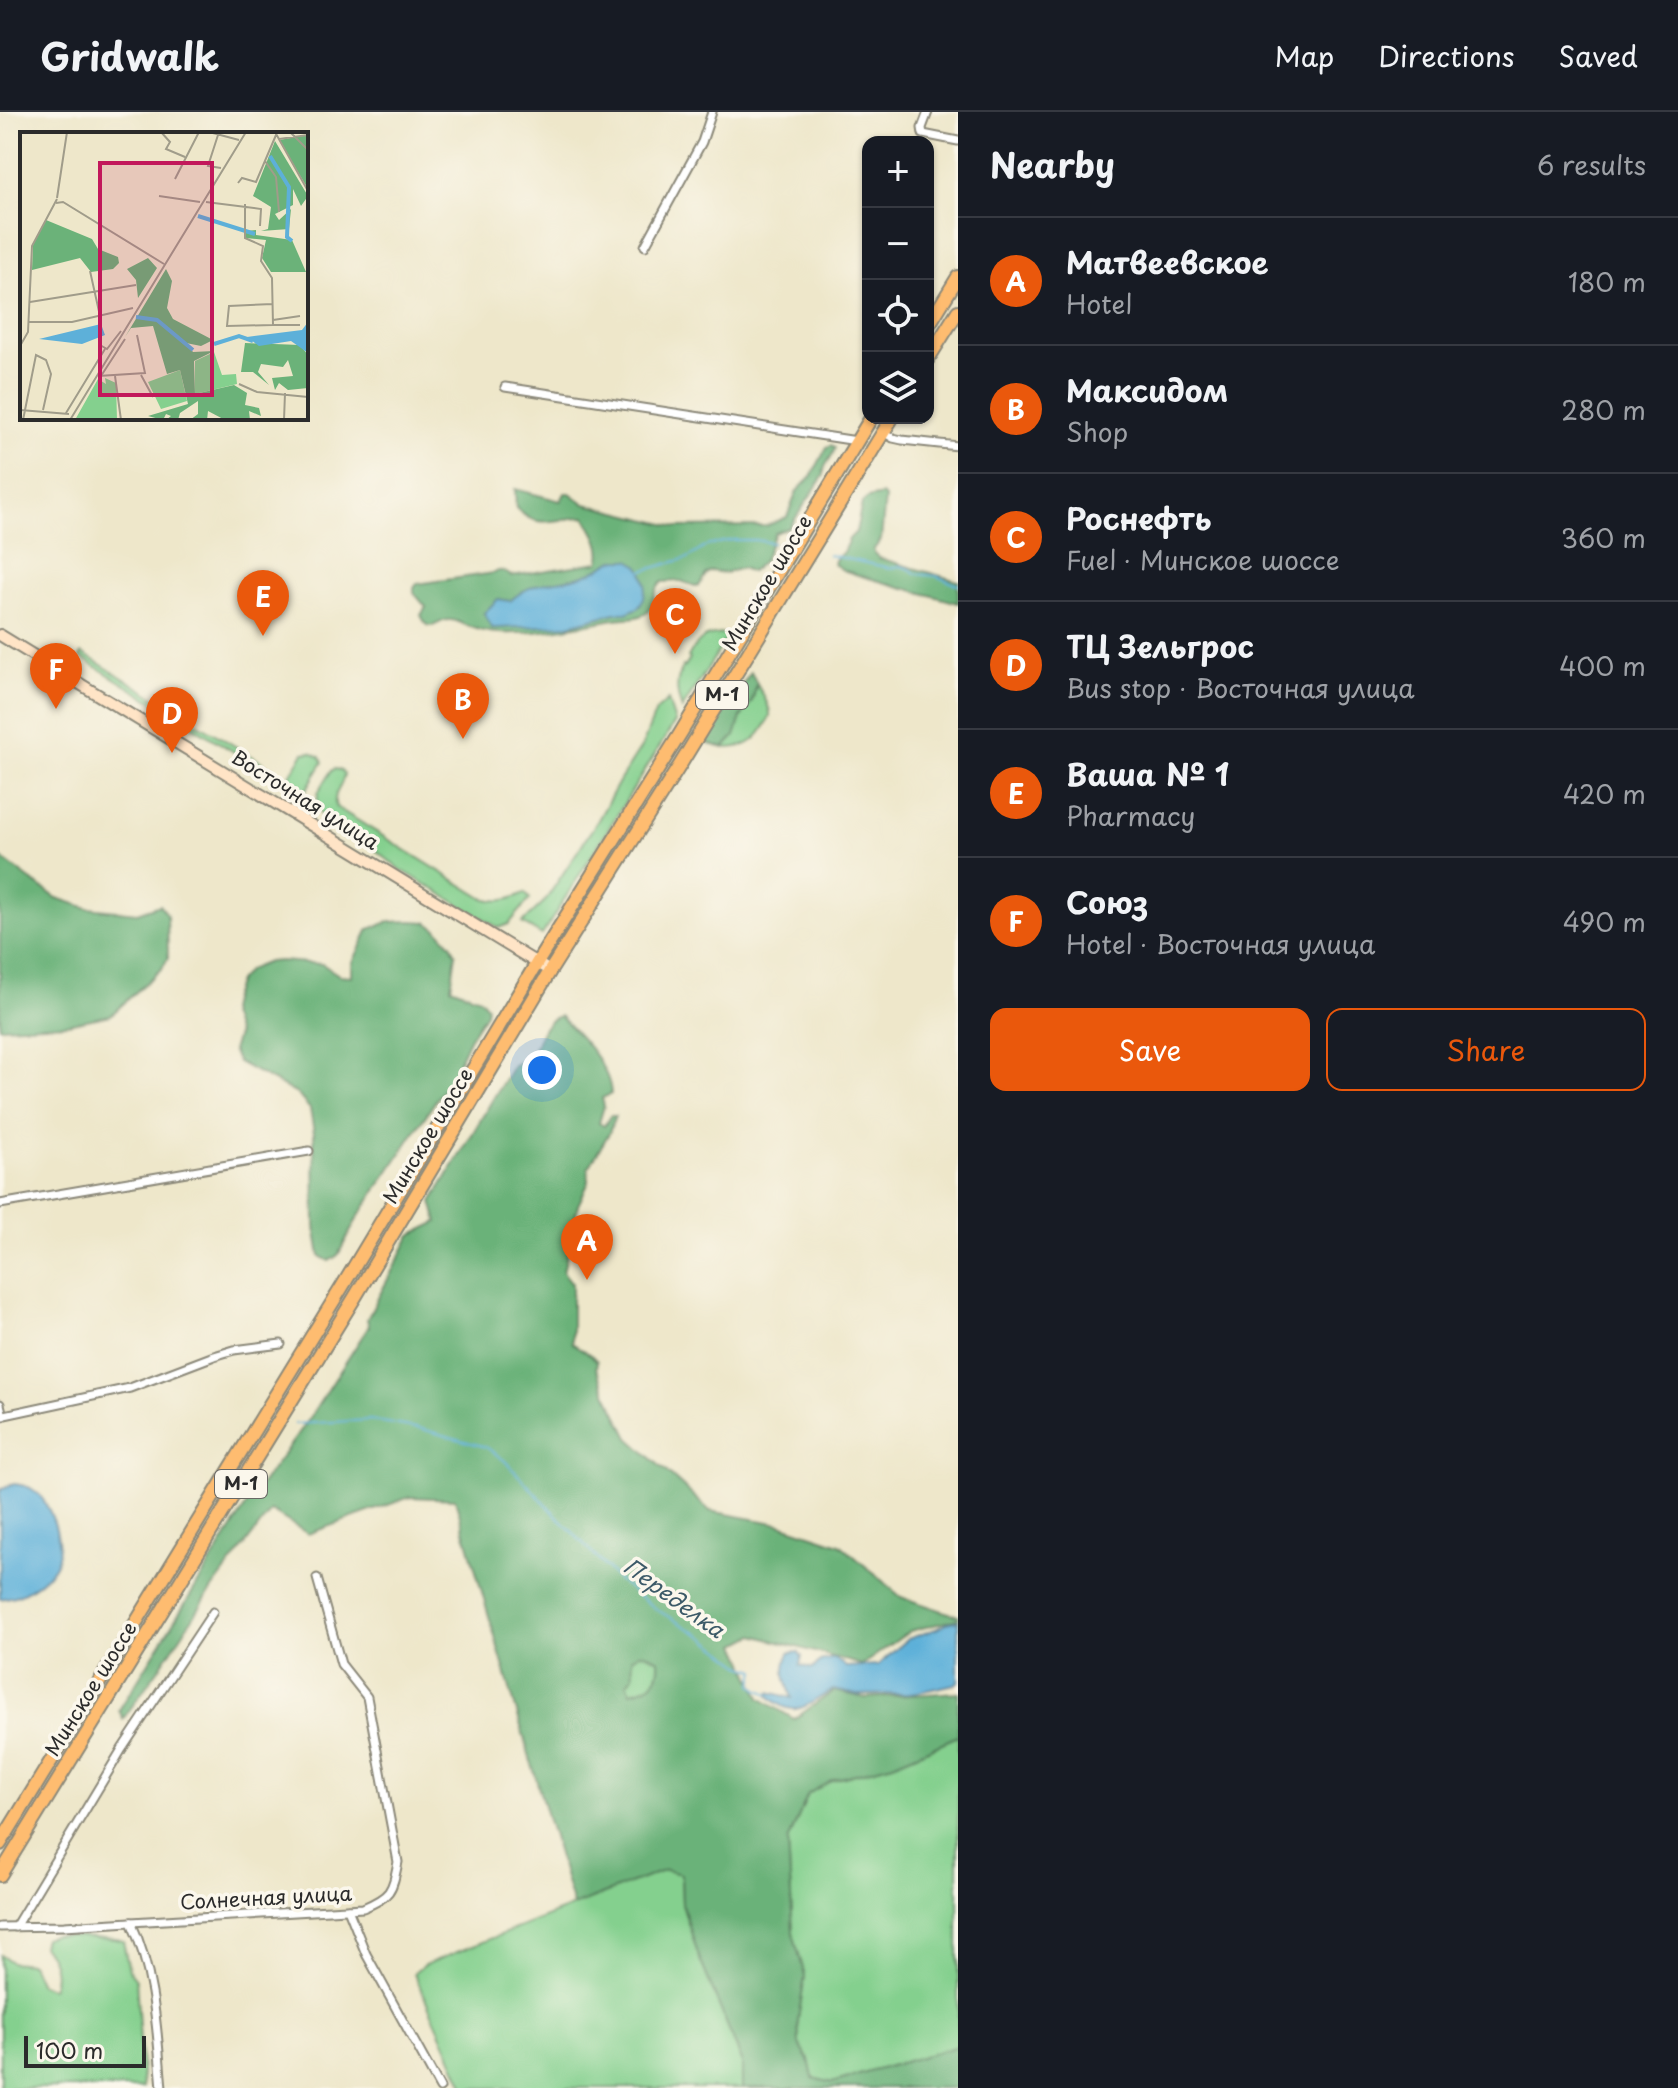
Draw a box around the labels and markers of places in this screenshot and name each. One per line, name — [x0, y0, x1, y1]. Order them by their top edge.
pin: E — [237, 570, 289, 636]
pin: C — [649, 588, 701, 654]
pin: F — [30, 643, 82, 709]
pin: B — [437, 673, 489, 739]
pin: D — [146, 687, 198, 753]
pin: A — [561, 1214, 613, 1280]

